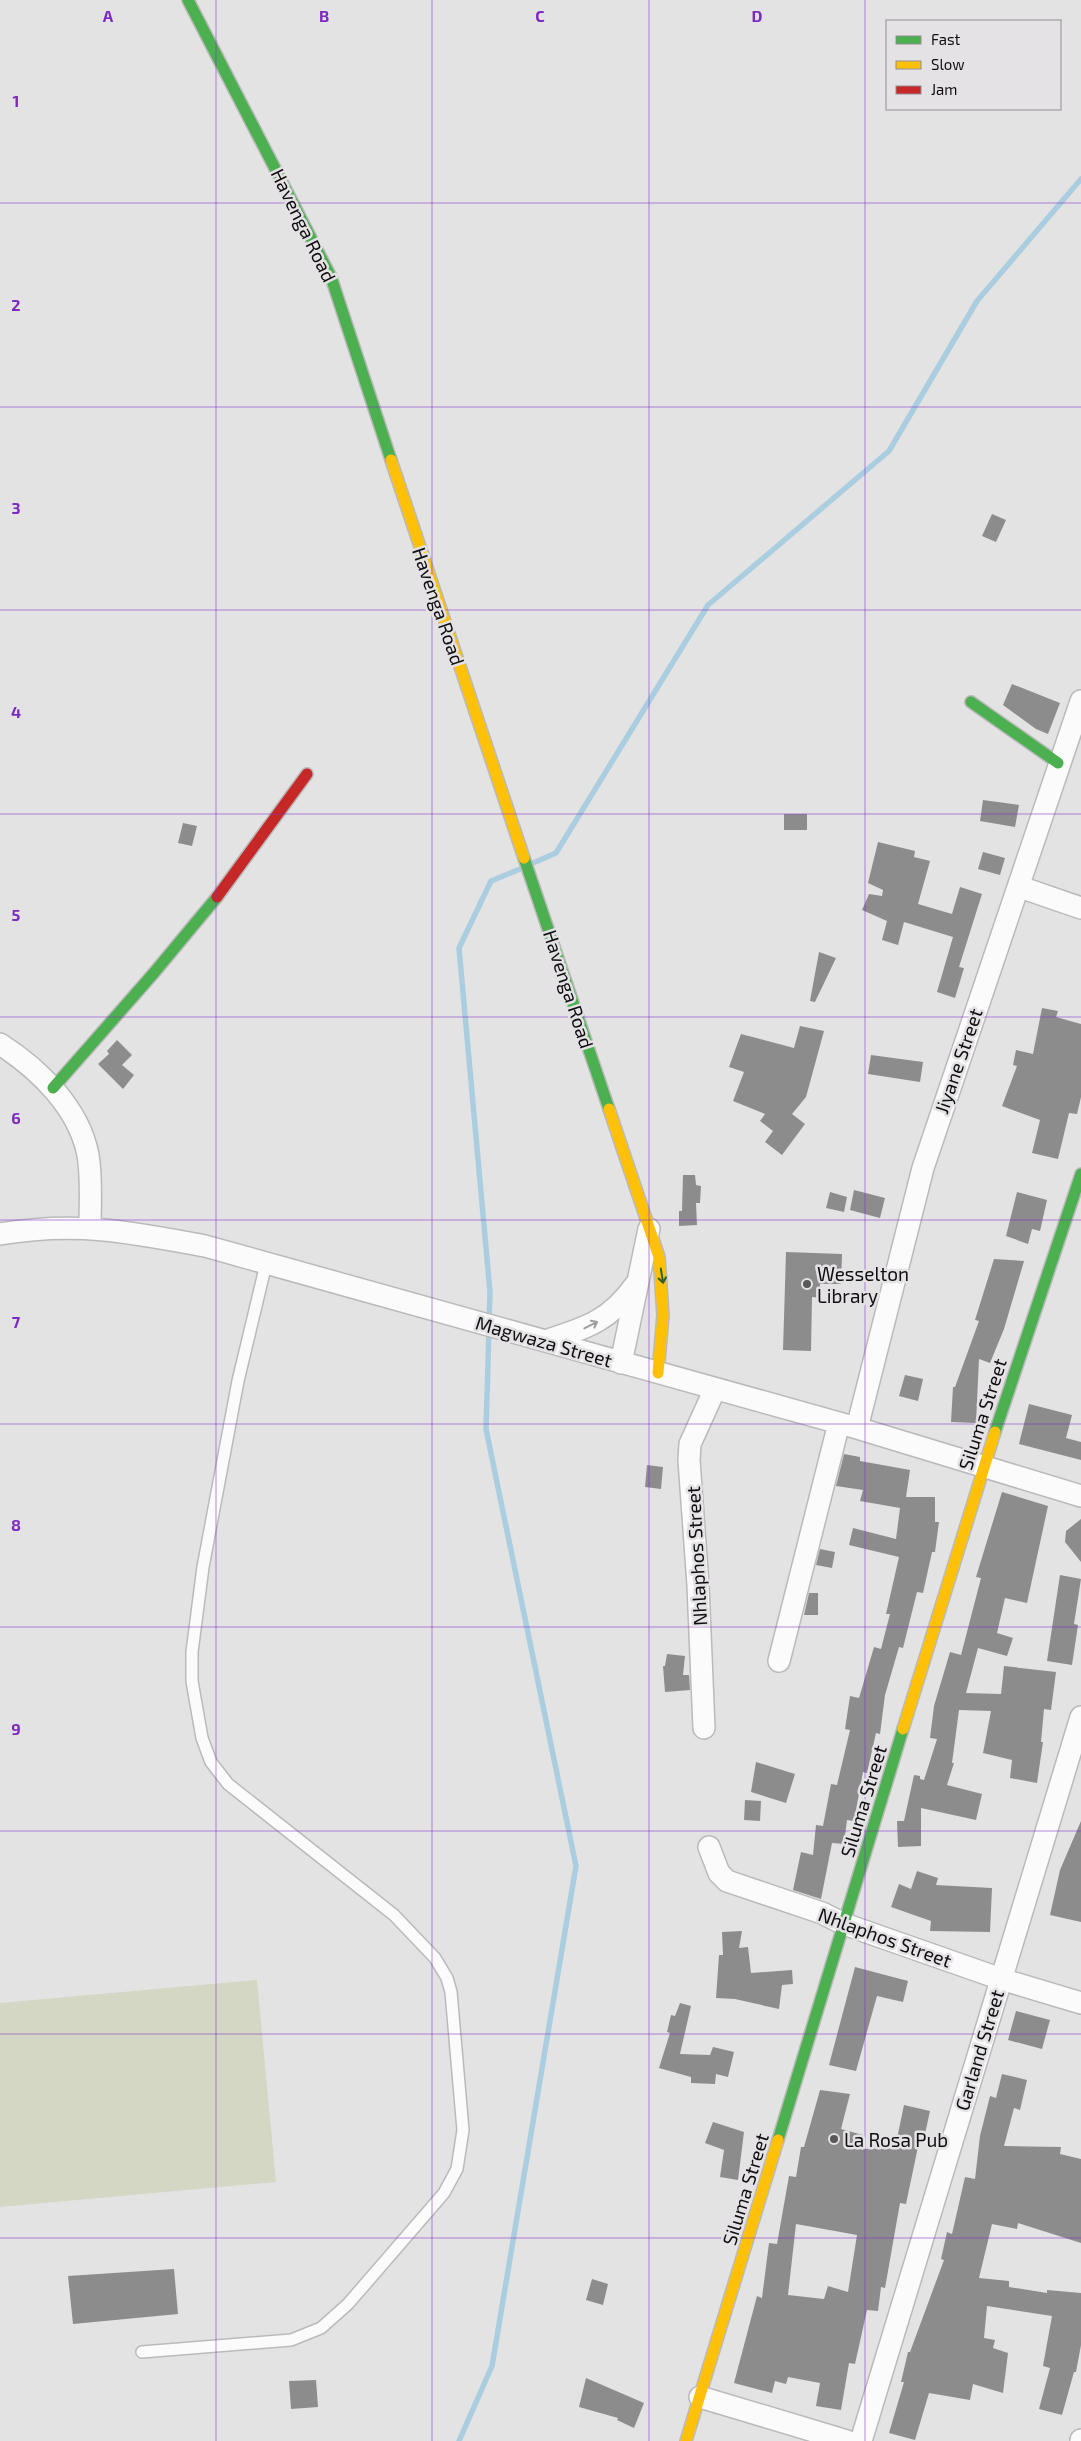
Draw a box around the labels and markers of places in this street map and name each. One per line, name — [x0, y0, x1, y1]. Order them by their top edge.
place label: Wesselton Library — [817, 1262, 909, 1307]
marker: Wesselton Library — [801, 1278, 813, 1290]
place label: La Rosa Pub — [844, 2128, 948, 2151]
marker: La Rosa Pub — [828, 2133, 840, 2145]

